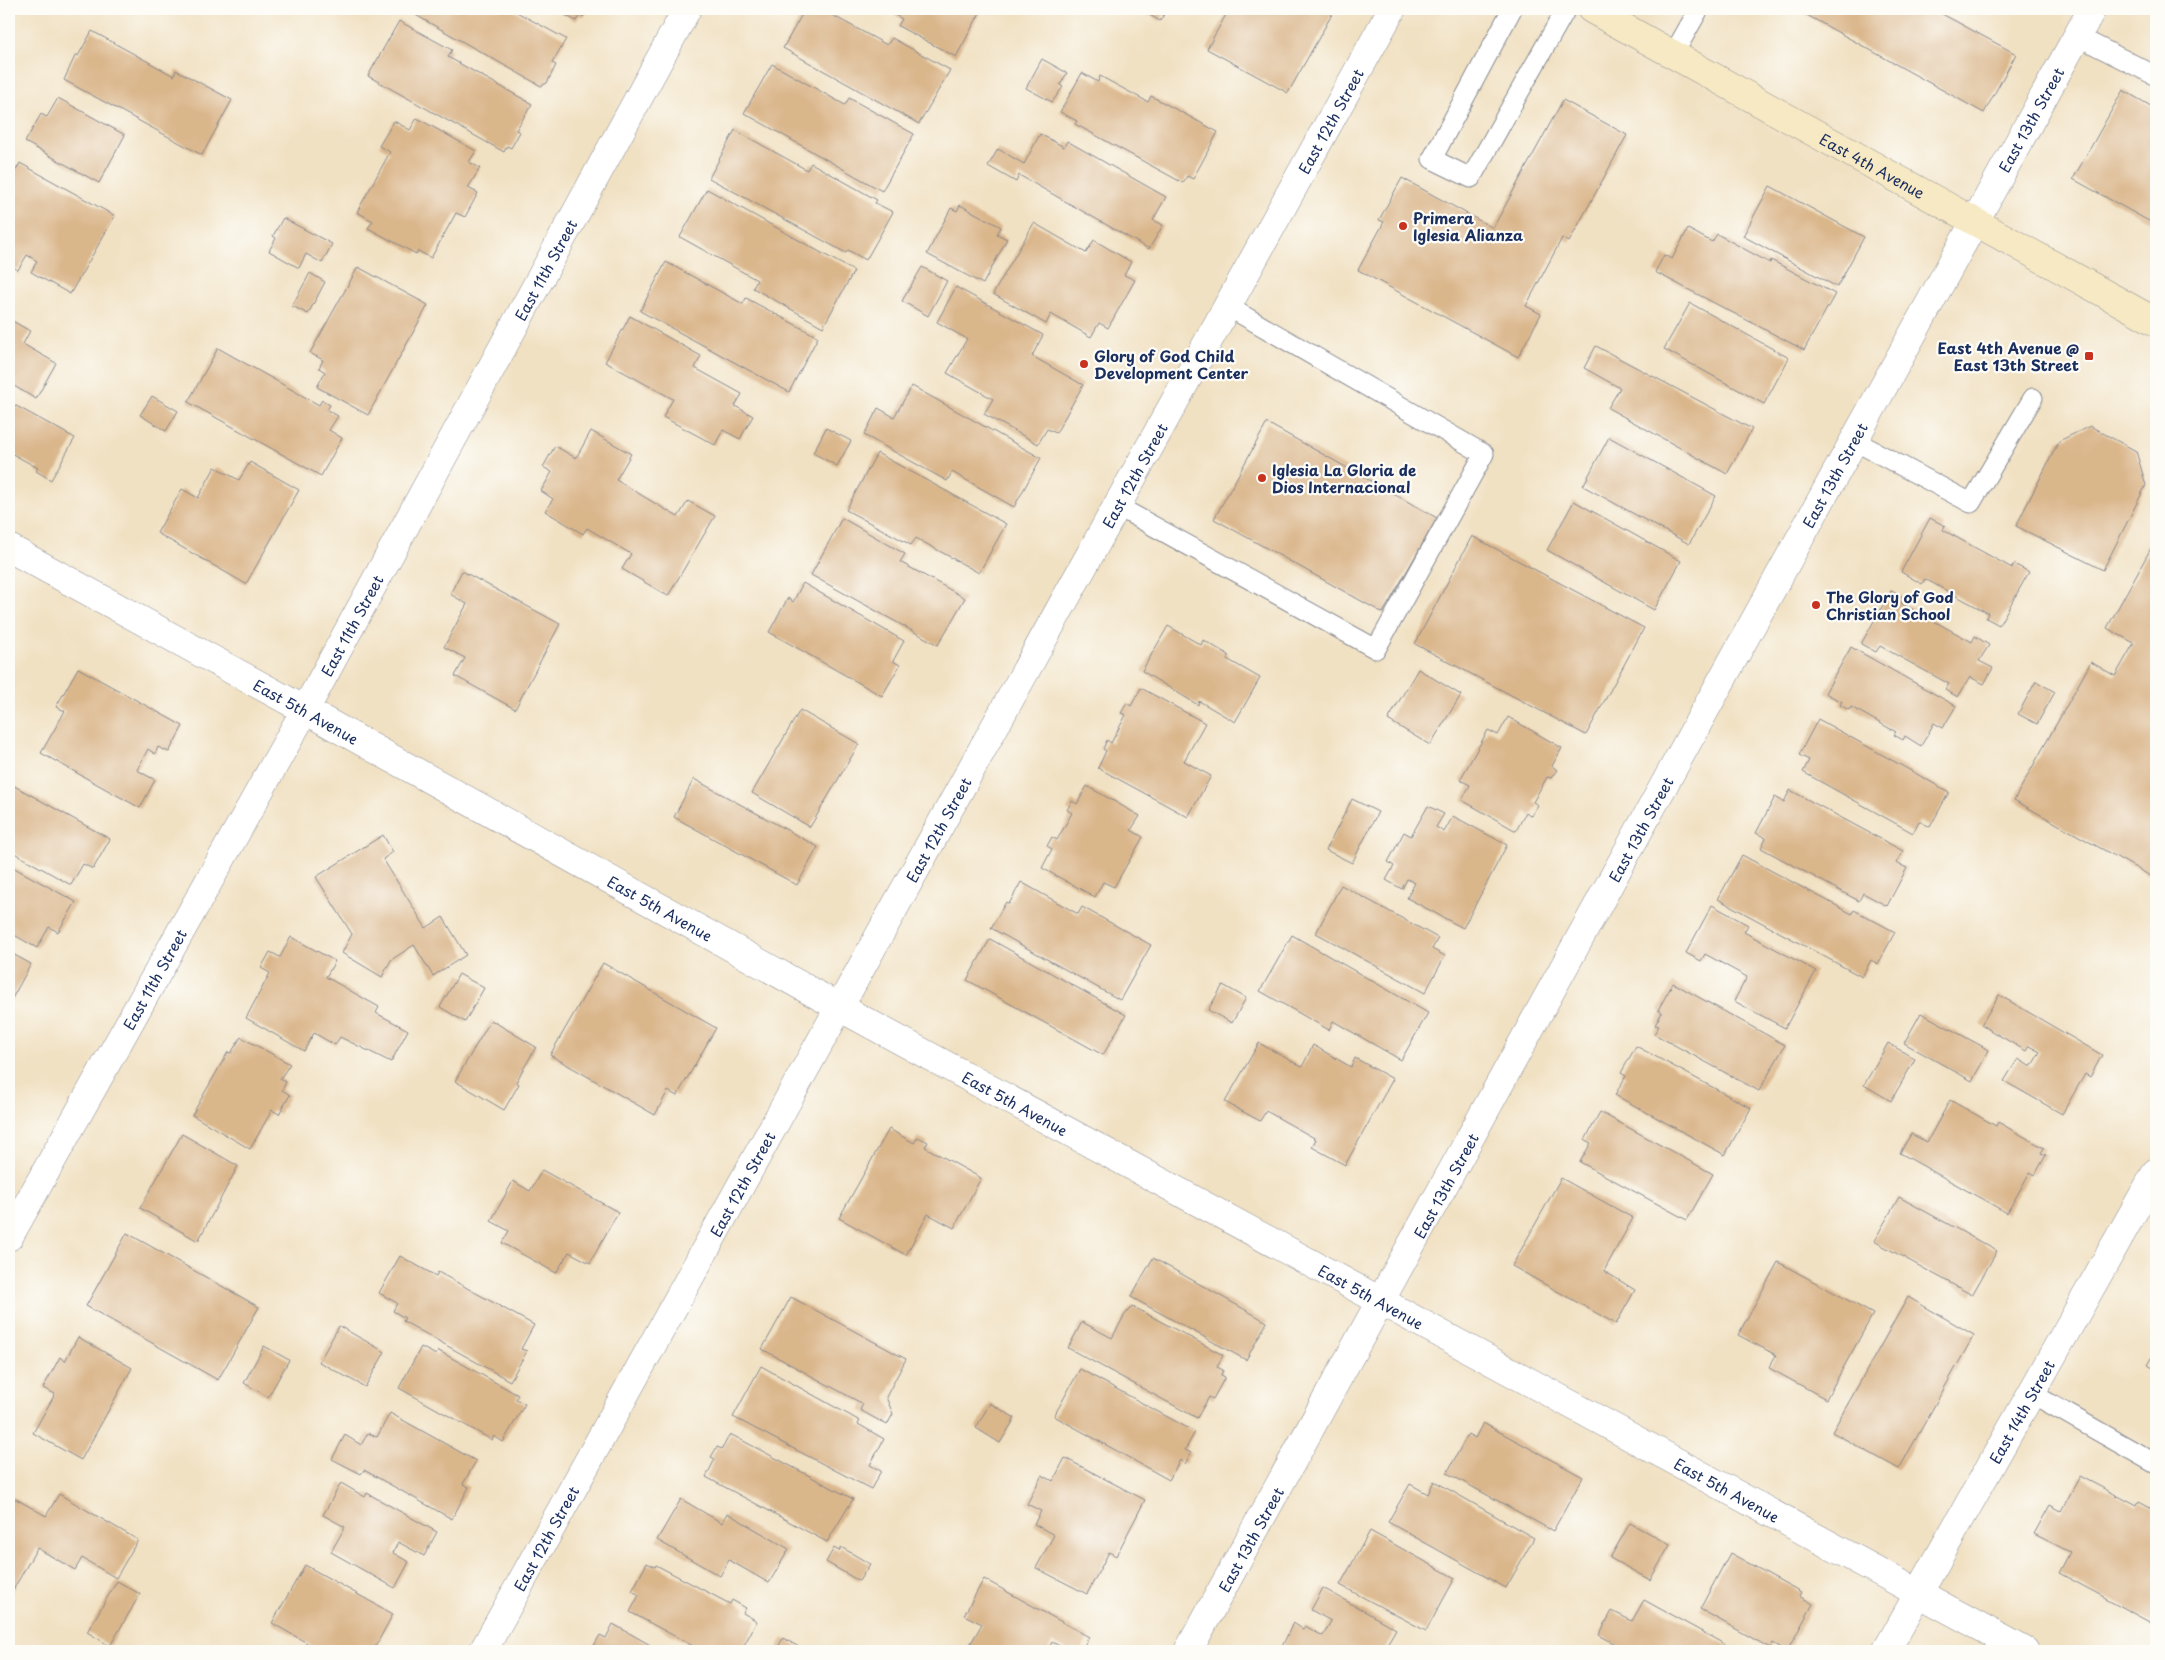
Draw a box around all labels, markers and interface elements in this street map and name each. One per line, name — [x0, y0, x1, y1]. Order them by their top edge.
street label: East 13th Street — [1992, 63, 2069, 176]
street label: East 12th Street — [1292, 64, 1369, 178]
street label: East 4th Avenue — [1816, 127, 1929, 203]
place label: Primera Iglesia Alianza — [1413, 206, 1523, 246]
street label: East 11th Street — [508, 215, 582, 324]
marker: Primera Iglesia Alianza — [1397, 220, 1409, 232]
place label: East 4th Avenue @ East 13th Street — [1938, 336, 2079, 376]
place label: Glory of God Child Development Center — [1094, 344, 1248, 384]
marker: East 4th Avenue @ East 13th Street — [2083, 350, 2095, 362]
marker: Glory of God Child Development Center — [1078, 358, 1090, 370]
street label: East 12th Street — [1096, 418, 1172, 532]
street label: East 13th Street — [1796, 418, 1872, 532]
place label: Iglesia La Gloria de Dios Internacional — [1272, 458, 1416, 498]
marker: Iglesia La Gloria de Dios Internacional — [1256, 472, 1268, 484]
street label: East 11th Street — [314, 570, 388, 680]
place label: The Glory of God Christian School — [1826, 585, 1954, 625]
marker: The Glory of God Christian School — [1810, 599, 1822, 611]
street label: East 5th Avenue — [250, 673, 363, 749]
street label: East 13th Street — [1602, 772, 1678, 886]
street label: East 12th Street — [899, 773, 976, 886]
street label: East 5th Avenue — [604, 869, 717, 946]
street label: East 11th Street — [116, 924, 192, 1034]
street label: East 5th Avenue — [958, 1065, 1072, 1141]
street label: East 12th Street — [703, 1127, 780, 1241]
street label: East 13th Street — [1407, 1129, 1483, 1242]
street label: East 5th Avenue — [1314, 1258, 1428, 1334]
street label: East 14th Street — [1983, 1355, 2060, 1468]
street label: East 5th Avenue — [1670, 1451, 1784, 1527]
street label: East 12th Street — [507, 1481, 584, 1595]
street label: East 13th Street — [1212, 1482, 1289, 1596]

